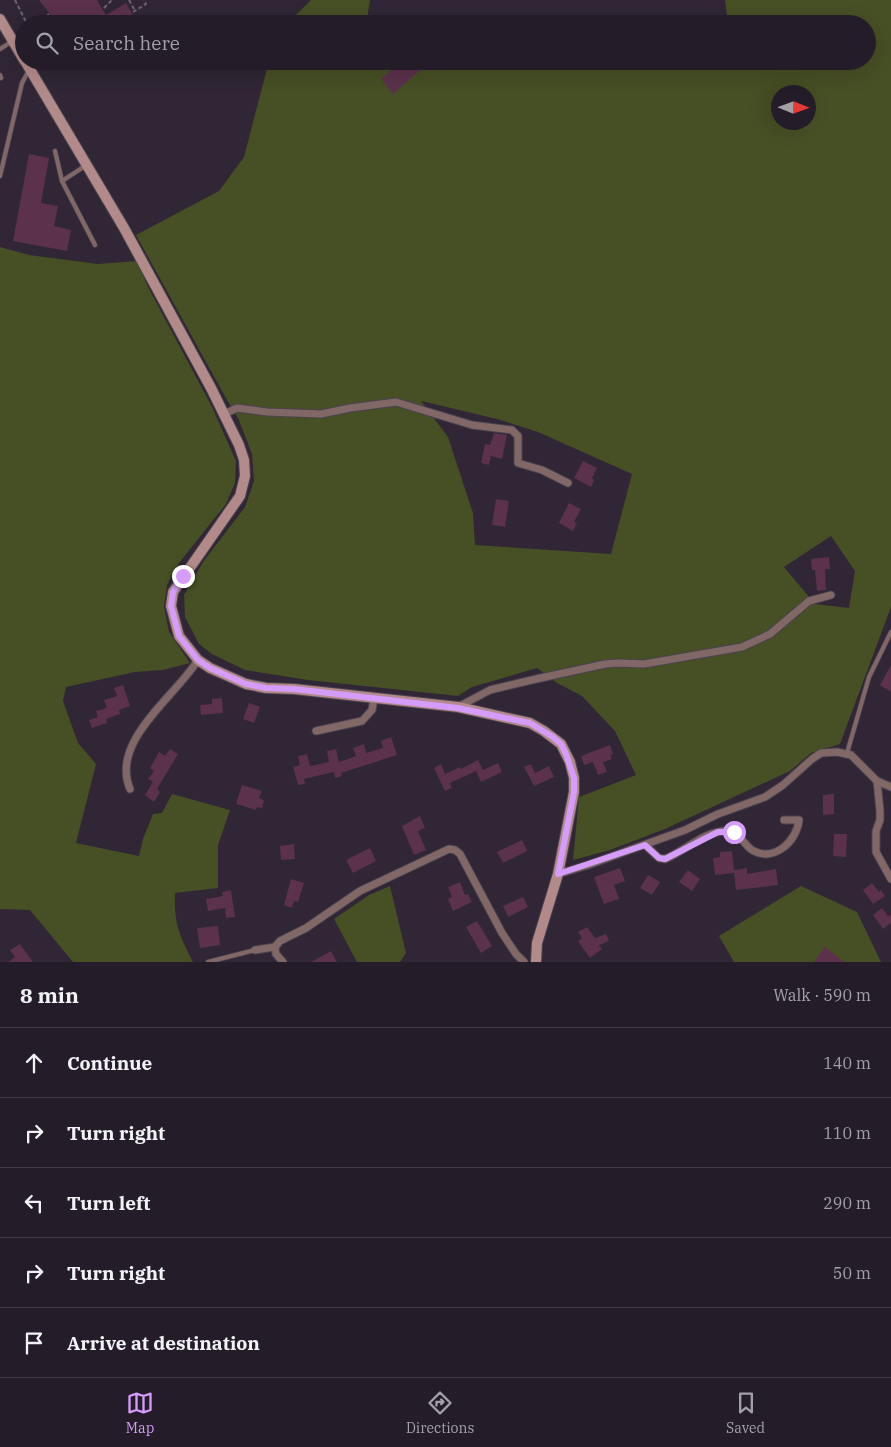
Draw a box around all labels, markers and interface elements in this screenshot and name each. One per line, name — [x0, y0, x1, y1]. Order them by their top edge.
search box — [15, 15, 876, 70]
icon: search — [33, 29, 61, 57]
text: Search here — [73, 31, 180, 55]
north arrow — [771, 85, 816, 130]
route end — [172, 565, 195, 588]
route start — [723, 821, 746, 844]
text: 8 min — [20, 981, 79, 1009]
text: Walk · 590 m — [773, 985, 871, 1005]
icon: ahead — [20, 1049, 48, 1077]
text: Continue — [67, 1051, 152, 1075]
text: 140 m — [823, 1053, 871, 1073]
icon: right — [20, 1119, 48, 1147]
text: Turn right — [67, 1121, 165, 1145]
text: 110 m — [823, 1123, 871, 1143]
icon: left — [20, 1189, 48, 1217]
text: Turn left — [67, 1191, 150, 1215]
text: 290 m — [823, 1193, 871, 1213]
icon: right — [20, 1259, 48, 1287]
text: Turn right — [67, 1261, 165, 1285]
text: 50 m — [833, 1263, 871, 1283]
icon: arrive — [20, 1329, 48, 1357]
text: Arrive at destination — [67, 1331, 260, 1355]
tab: Map — [126, 1389, 154, 1437]
tab: Directions — [406, 1389, 474, 1437]
tab: Saved — [726, 1389, 765, 1437]

